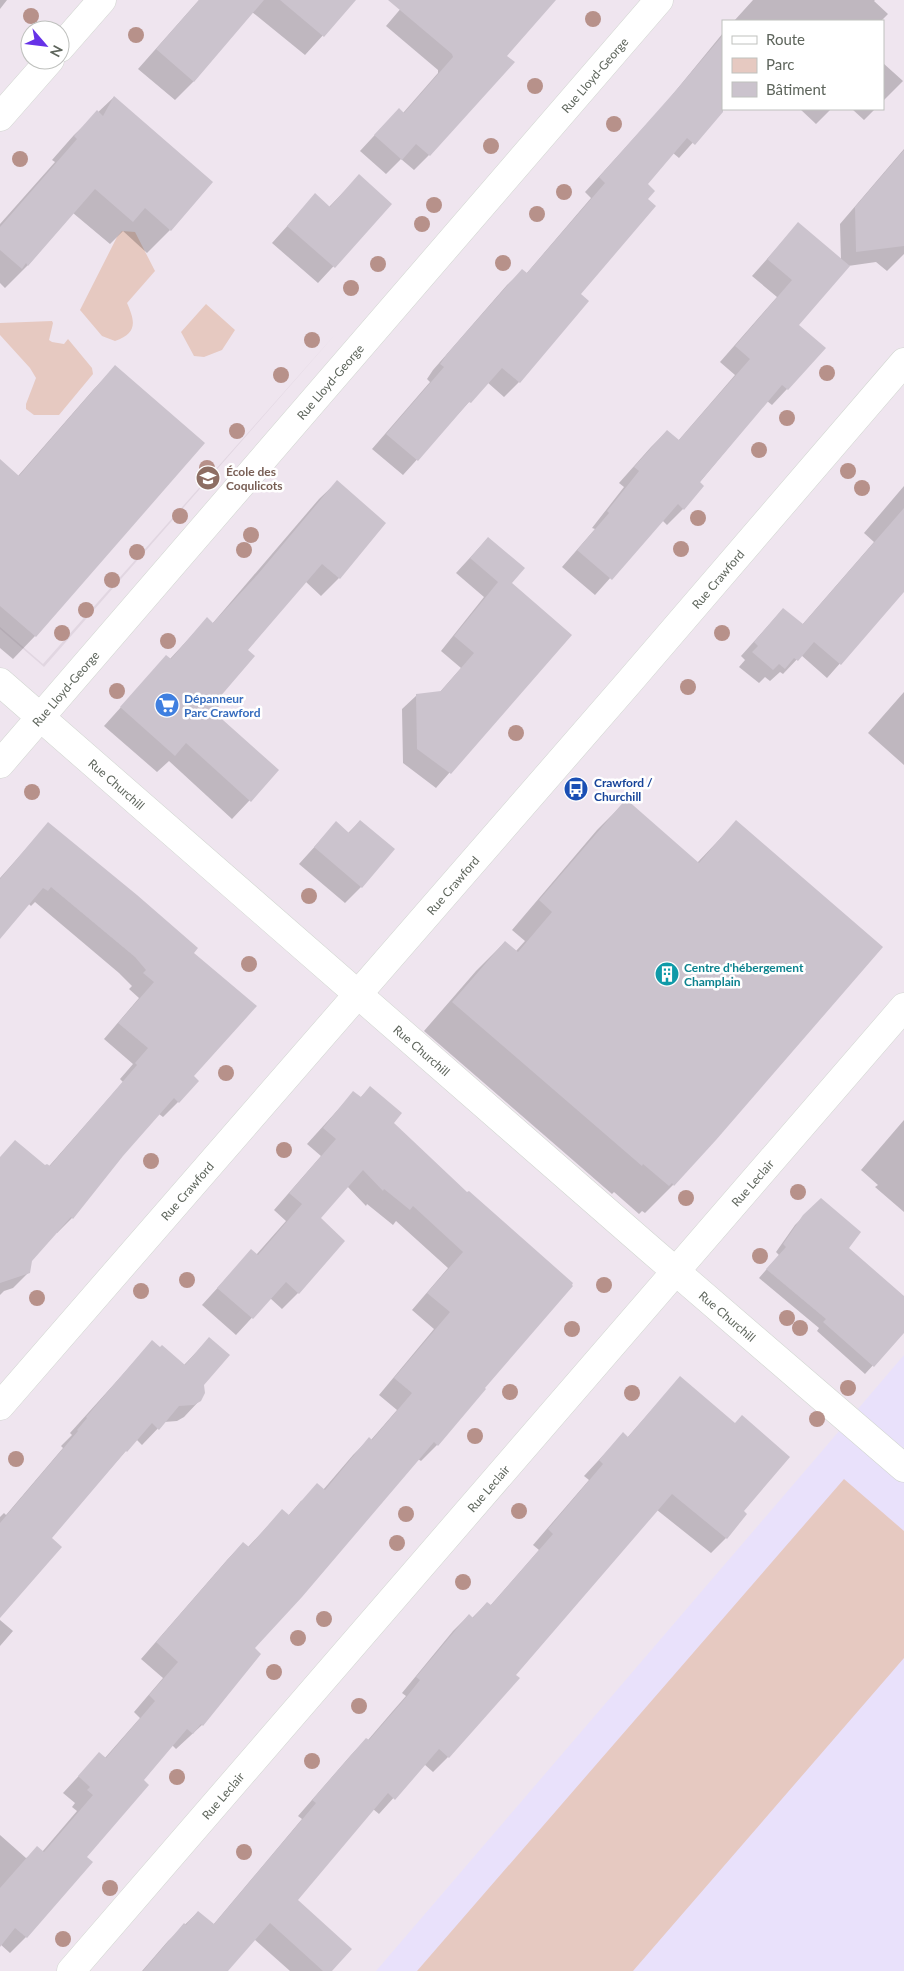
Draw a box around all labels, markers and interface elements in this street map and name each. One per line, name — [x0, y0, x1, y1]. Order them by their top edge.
north arrow — [20, 20, 70, 70]
legend — [722, 20, 884, 110]
text: Route — [766, 30, 805, 48]
street label: Rue Lloyd-George — [558, 34, 631, 116]
text: N — [47, 43, 67, 60]
text: Parc — [766, 55, 795, 73]
text: Bâtiment — [766, 80, 827, 98]
street label: Rue Lloyd-George — [293, 341, 367, 422]
place label: École des Coqulicots — [226, 464, 283, 493]
school or university icon: École des Coqulicots — [195, 465, 221, 491]
street label: Rue Crawford — [688, 546, 747, 611]
street label: Rue Lloyd-George — [29, 647, 102, 729]
place label: Dépanneur Parc Crawford — [184, 691, 261, 720]
supermarket icon: Dépanneur Parc Crawford — [154, 692, 180, 718]
street label: Rue Churchill — [85, 755, 148, 813]
place label: Crawford / Churchill — [594, 775, 653, 804]
bus stop icon: Crawford / Churchill — [563, 776, 589, 802]
street label: Rue Crawford — [423, 853, 482, 918]
place label: Centre d'hébergement Champlain — [684, 960, 804, 989]
building icon: Centre d'hébergement Champlain — [654, 961, 680, 987]
street label: Rue Churchill — [391, 1022, 453, 1079]
street label: Rue Leclair — [728, 1156, 777, 1209]
street label: Rue Crawford — [157, 1158, 216, 1223]
street label: Rue Churchill — [696, 1287, 759, 1344]
street label: Rue Leclair — [464, 1461, 513, 1515]
street label: Rue Leclair — [198, 1768, 248, 1822]

